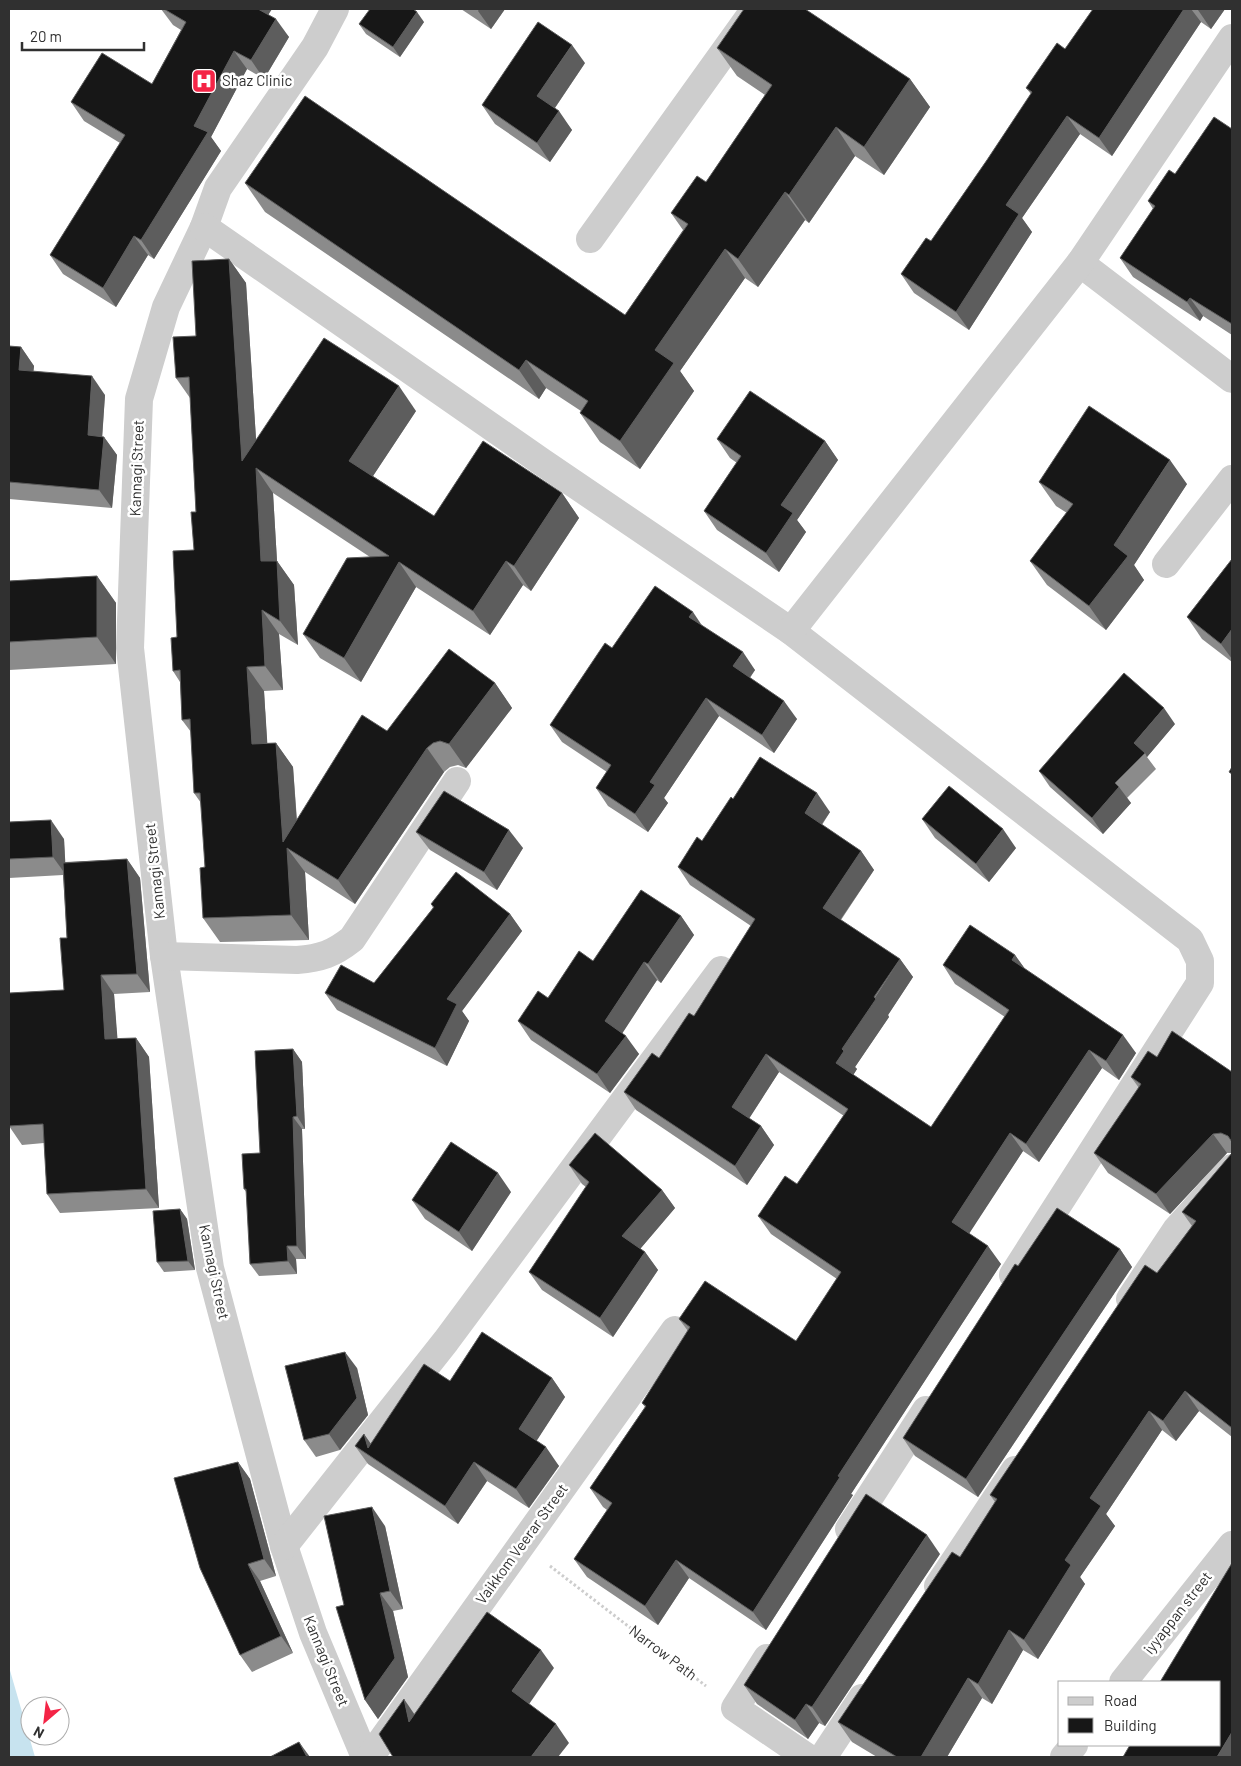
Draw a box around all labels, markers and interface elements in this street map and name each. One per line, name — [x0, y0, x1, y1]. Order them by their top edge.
scale bar — [22, 20, 145, 52]
text: 20 m — [30, 27, 62, 45]
hospital icon: Shaz Clinic — [191, 68, 217, 94]
place label: Shaz Clinic — [222, 71, 292, 89]
street label: Kannagi Street — [125, 419, 147, 516]
street label: Kannagi Street — [140, 822, 168, 920]
street label: Kannagi Street — [196, 1223, 234, 1321]
street label: Vaikkom Veerar Street — [471, 1480, 571, 1607]
street label: iyyappan street — [1139, 1567, 1215, 1657]
street label: Kannagi Street — [301, 1613, 353, 1709]
street label: Narrow Path — [626, 1621, 701, 1684]
legend — [1058, 1681, 1221, 1746]
text: Road — [1104, 1691, 1137, 1709]
north arrow — [20, 1696, 70, 1746]
text: Building — [1104, 1716, 1157, 1734]
text: N — [31, 1723, 47, 1743]

